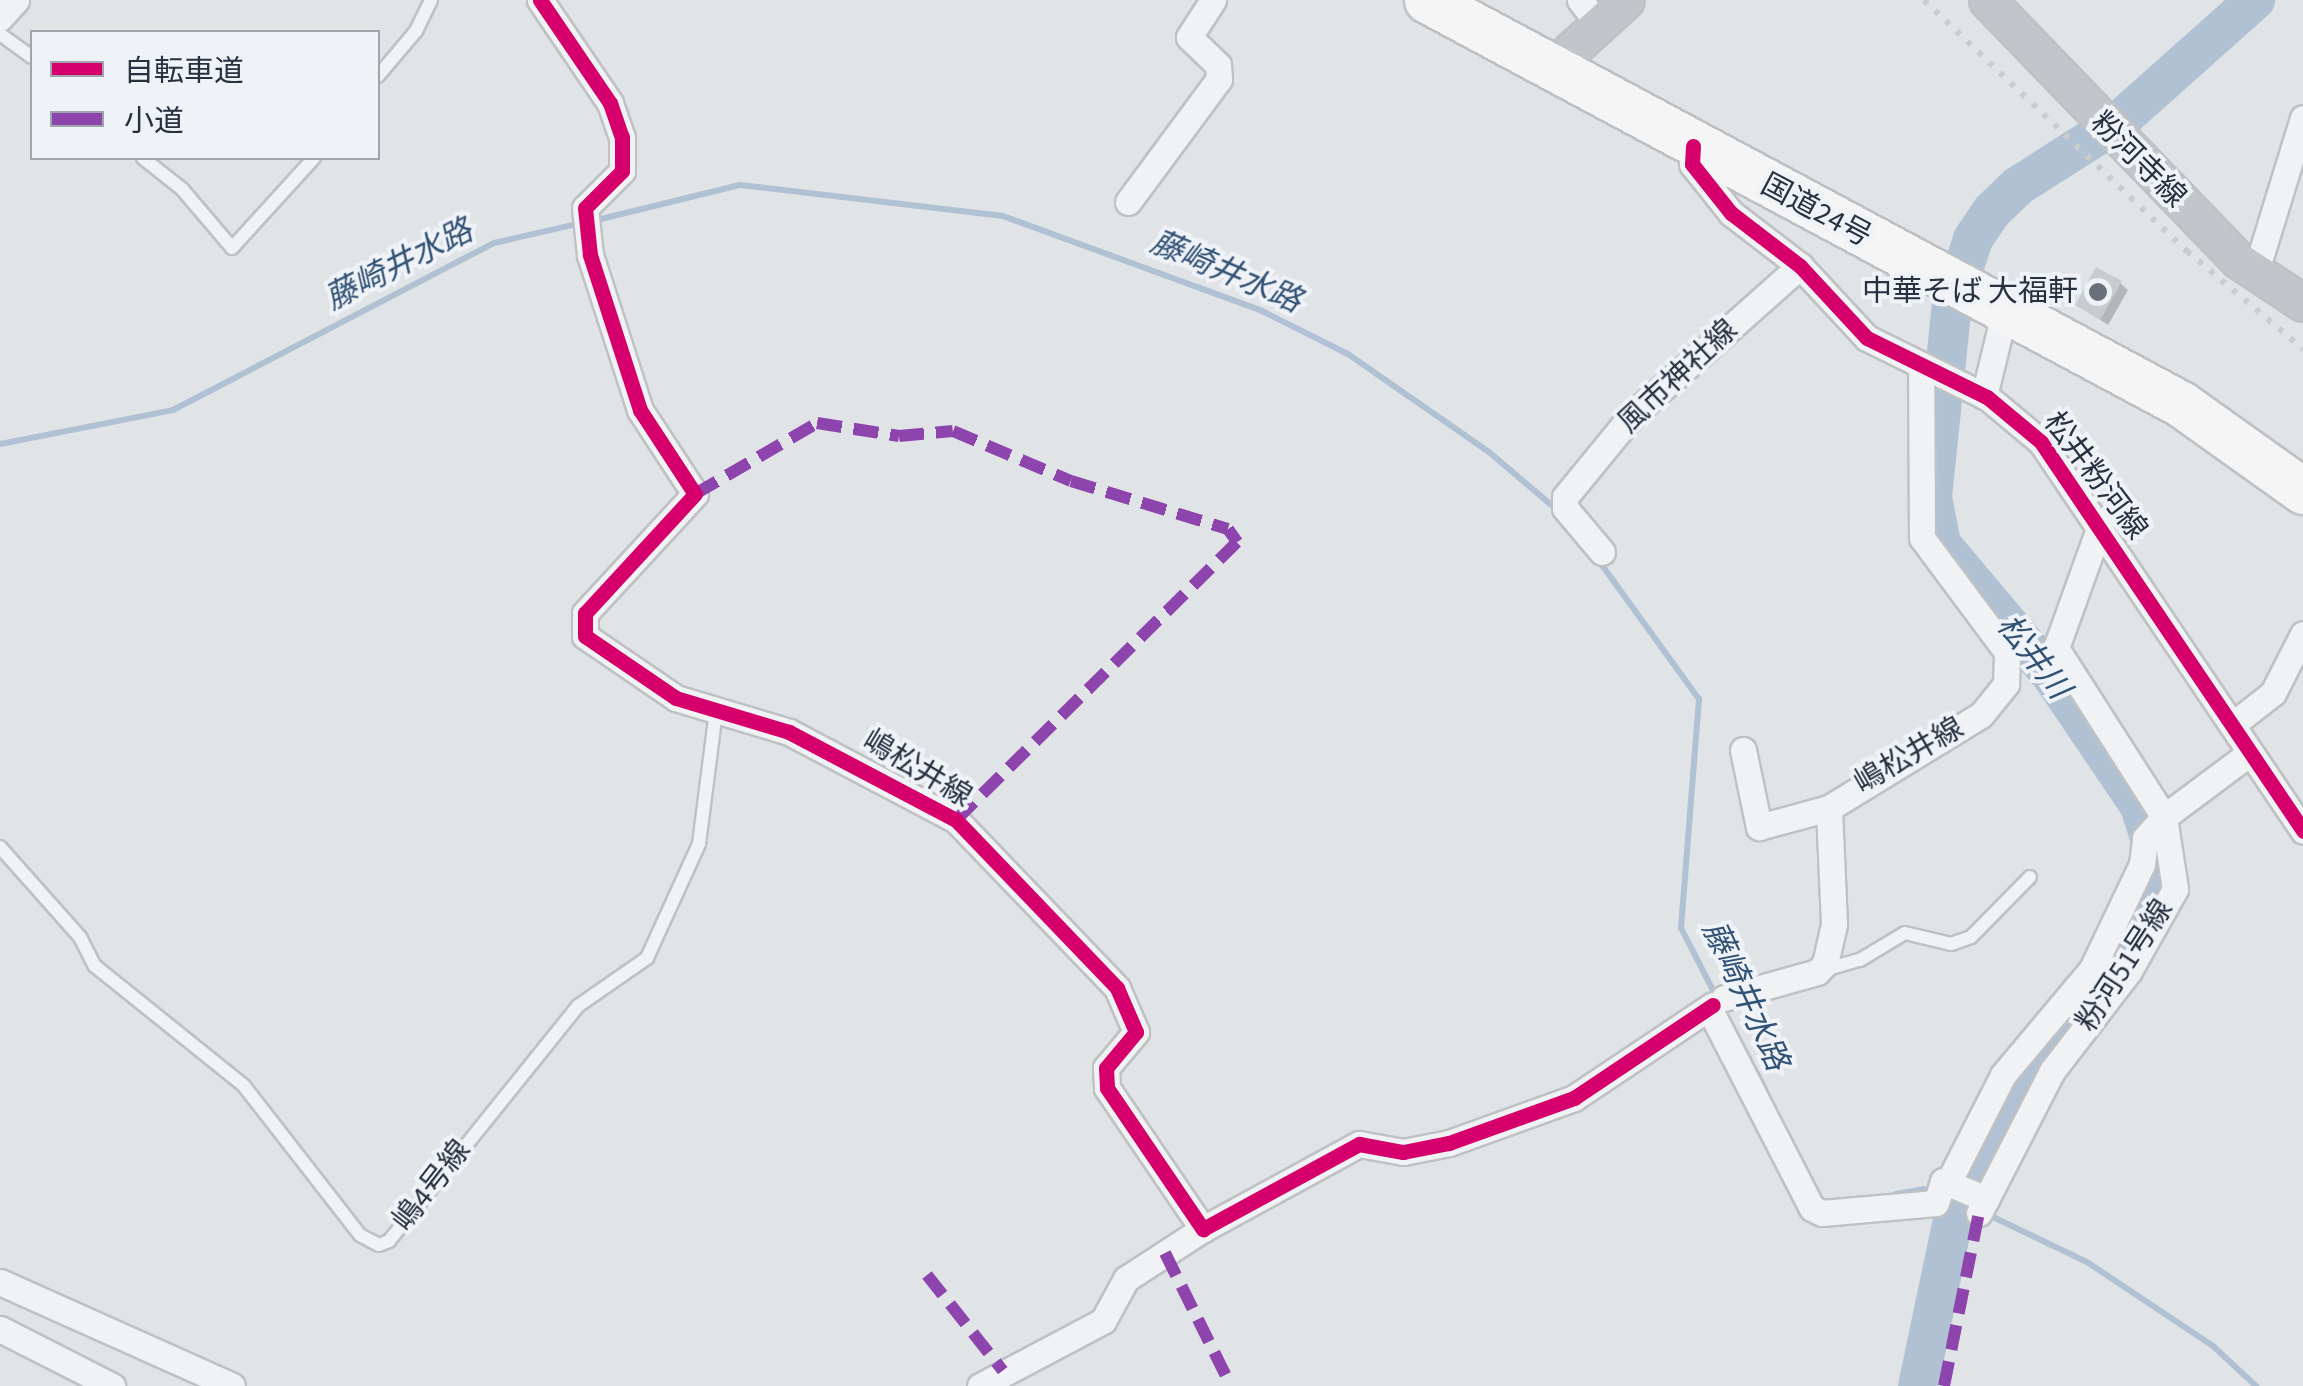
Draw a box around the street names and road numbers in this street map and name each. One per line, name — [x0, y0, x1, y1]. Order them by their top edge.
street label: 粉河寺線 — [2083, 105, 2193, 215]
street label: 国道24号 — [1755, 167, 1877, 255]
street label: 風市神社線 — [1611, 313, 1745, 441]
street label: 松井粉河線 — [2035, 405, 2155, 547]
street label: 嶋松井線 — [1848, 710, 1970, 802]
street label: 嶋松井線 — [856, 723, 978, 815]
street label: 粉河51号線 — [2069, 893, 2181, 1039]
street label: 嶋4号線 — [386, 1134, 478, 1238]

